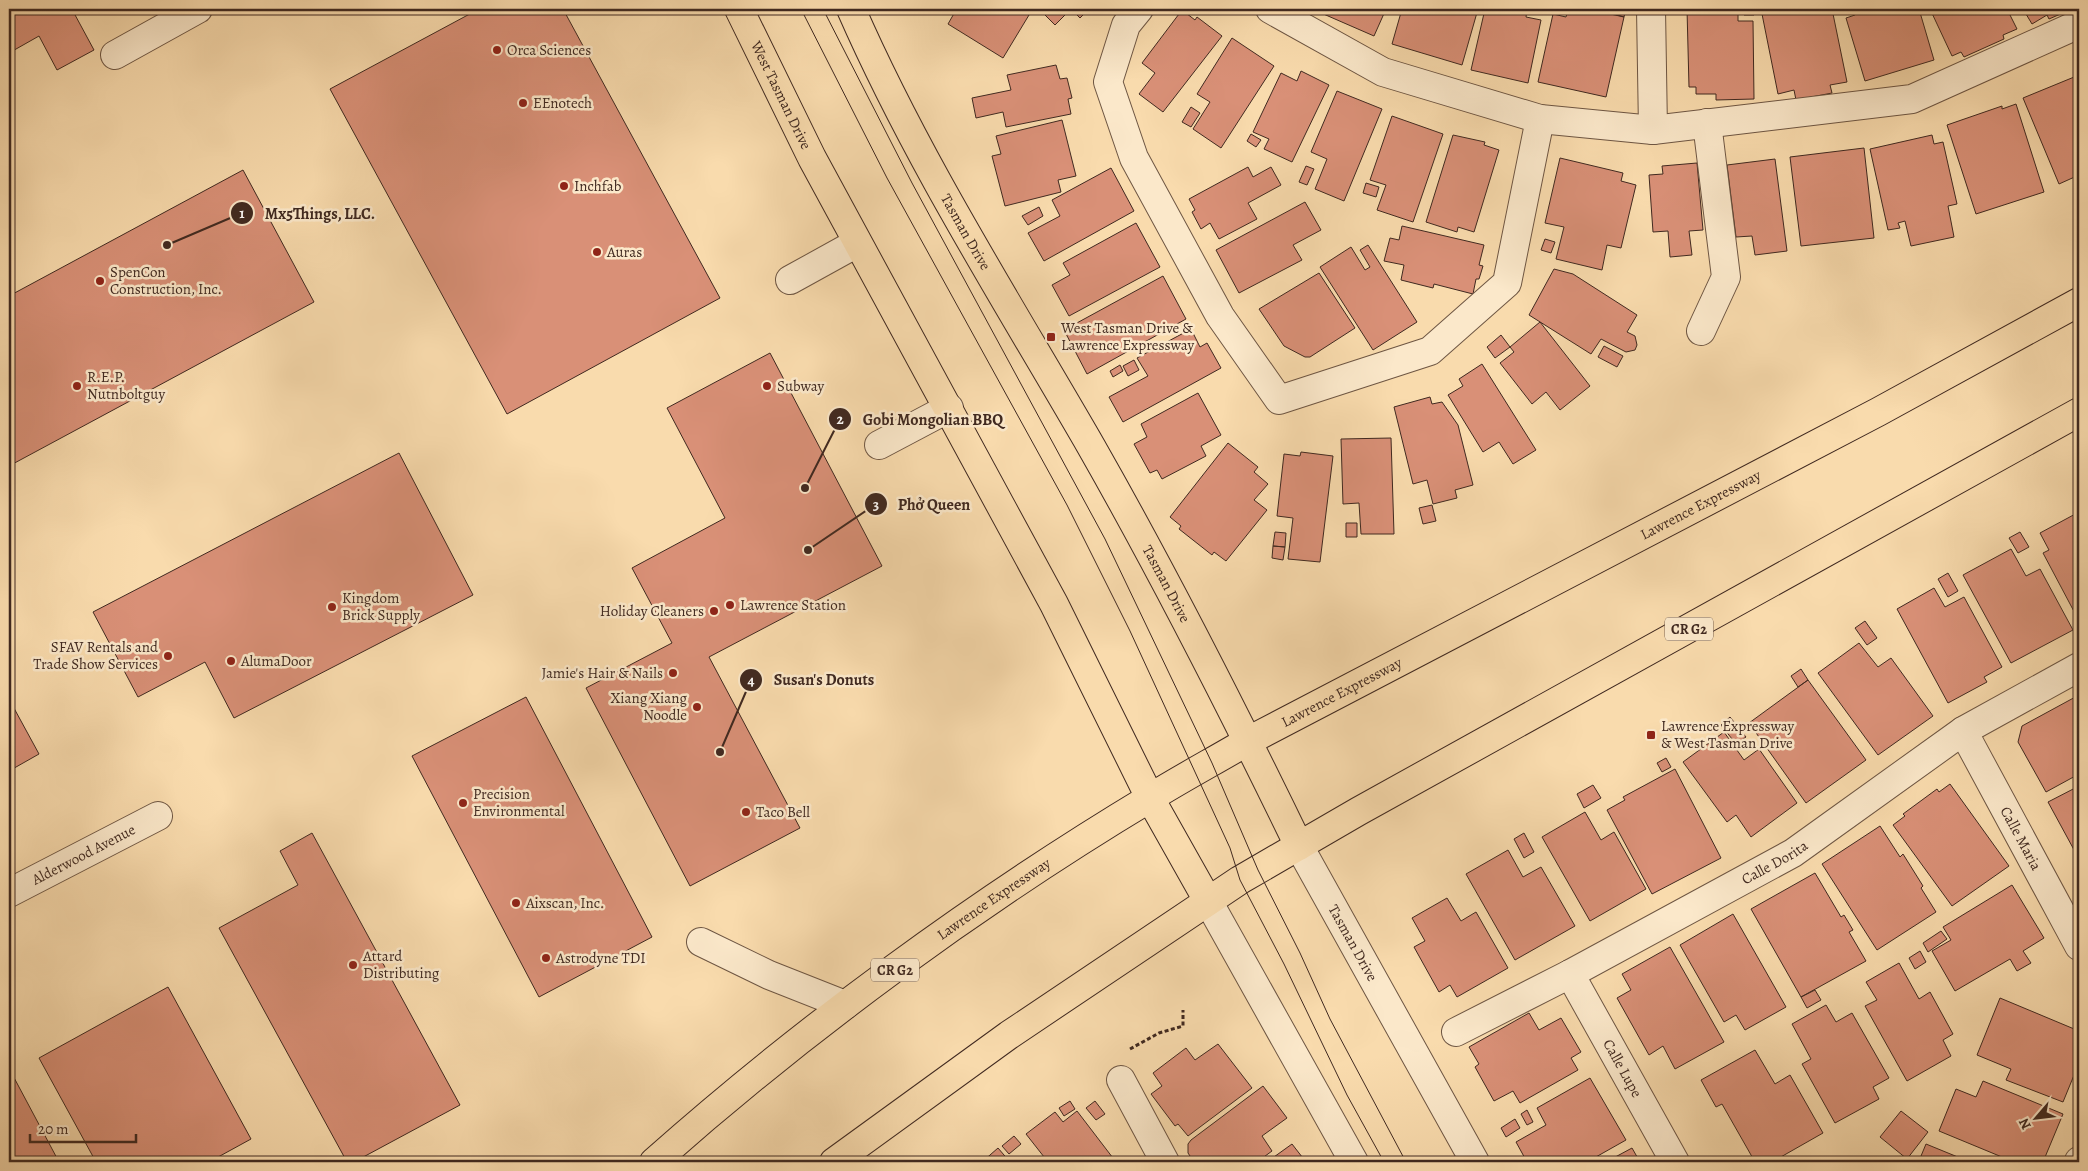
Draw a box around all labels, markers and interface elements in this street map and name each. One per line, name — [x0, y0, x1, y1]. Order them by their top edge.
street label: West Tasman Drive — [746, 37, 816, 153]
place label: Orca Sciences — [507, 40, 591, 60]
marker: Orca Sciences — [491, 44, 503, 56]
place label: EEnotech — [533, 93, 592, 113]
marker: EEnotech — [517, 97, 529, 109]
place label: Inchfab — [574, 176, 622, 196]
marker: Inchfab — [558, 180, 570, 192]
street label: Tasman Drive — [936, 190, 996, 274]
callout: Mx5Things, LLC. — [230, 197, 386, 228]
text: 1 — [239, 203, 245, 223]
text: Mx5Things, LLC. — [265, 203, 375, 225]
place label: Auras — [606, 242, 642, 262]
marker: Auras — [591, 246, 603, 258]
place label: SpenCon Construction, Inc. — [110, 262, 222, 299]
marker: SpenCon Construction, Inc. — [94, 275, 106, 287]
place label: West Tasman Drive & Lawrence Expressway — [1060, 318, 1195, 355]
marker: West Tasman Drive & Lawrence Expressway — [1045, 331, 1057, 343]
place label: R.E.P. Nutnboltguy — [87, 367, 165, 404]
place label: Subway — [777, 376, 824, 396]
marker: R.E.P. Nutnboltguy — [71, 380, 83, 392]
marker: Subway — [761, 380, 773, 392]
callout: Gobi Mongolian BBQ — [828, 404, 1013, 435]
text: 2 — [836, 409, 844, 429]
text: Gobi Mongolian BBQ — [863, 409, 1006, 431]
street label: Lawrence Expressway — [1637, 465, 1765, 544]
callout: Phở Queen — [863, 489, 981, 520]
text: Phở Queen — [898, 494, 970, 516]
text: 3 — [873, 495, 879, 515]
street label: Tasman Drive — [1138, 542, 1195, 626]
place label: Kingdom Brick Supply — [342, 588, 420, 625]
place label: Lawrence Station — [740, 595, 846, 615]
marker: Lawrence Station — [724, 599, 736, 611]
marker: Kingdom Brick Supply — [326, 601, 338, 613]
place label: Holiday Cleaners — [600, 601, 704, 621]
marker: Holiday Cleaners — [708, 605, 720, 617]
road number: CR G2 — [1665, 618, 1713, 640]
place label: SFAV Rentals and Trade Show Services — [33, 637, 159, 674]
marker: SFAV Rentals and Trade Show Services — [162, 650, 174, 662]
place label: AlumaDoor — [240, 651, 312, 671]
street label: Lawrence Expressway — [1278, 652, 1406, 732]
marker: AlumaDoor — [225, 655, 237, 667]
place label: Jamie's Hair & Nails — [541, 663, 663, 683]
callout: Susan's Donuts — [739, 664, 884, 695]
marker: Jamie's Hair & Nails — [667, 667, 679, 679]
text: Susan's Donuts — [774, 669, 874, 691]
text: 4 — [747, 670, 755, 690]
place label: Xiang Xiang Noodle — [610, 688, 687, 725]
marker: Xiang Xiang Noodle — [691, 701, 703, 713]
place label: Lawrence Expressway & West Tasman Drive — [1661, 716, 1795, 753]
marker: Lawrence Expressway & West Tasman Drive — [1645, 729, 1657, 741]
place label: Precision Environmental — [473, 784, 565, 821]
marker: Precision Environmental — [457, 797, 469, 809]
place label: Taco Bell — [756, 802, 810, 822]
street label: Calle Maria — [1996, 803, 2046, 874]
marker: Taco Bell — [740, 806, 752, 818]
street label: Alderwood Avenue — [28, 819, 139, 890]
street label: Calle Dorita — [1738, 835, 1812, 889]
street label: Lawrence Expressway — [933, 853, 1055, 945]
place label: Aixscan, Inc. — [525, 893, 604, 913]
marker: Aixscan, Inc. — [510, 897, 522, 909]
street label: Tasman Drive — [1324, 901, 1383, 985]
place label: Attard Distributing — [362, 946, 440, 983]
place label: Astrodyne TDI — [555, 948, 646, 968]
marker: Astrodyne TDI — [540, 952, 552, 964]
road number: CR G2 — [871, 958, 919, 982]
marker: Attard Distributing — [347, 959, 359, 971]
street label: Calle Lupe — [1598, 1036, 1647, 1101]
north arrow — [2010, 1094, 2060, 1144]
scale bar — [30, 1111, 136, 1143]
text: N — [2014, 1115, 2036, 1133]
text: 20 m — [38, 1119, 69, 1139]

